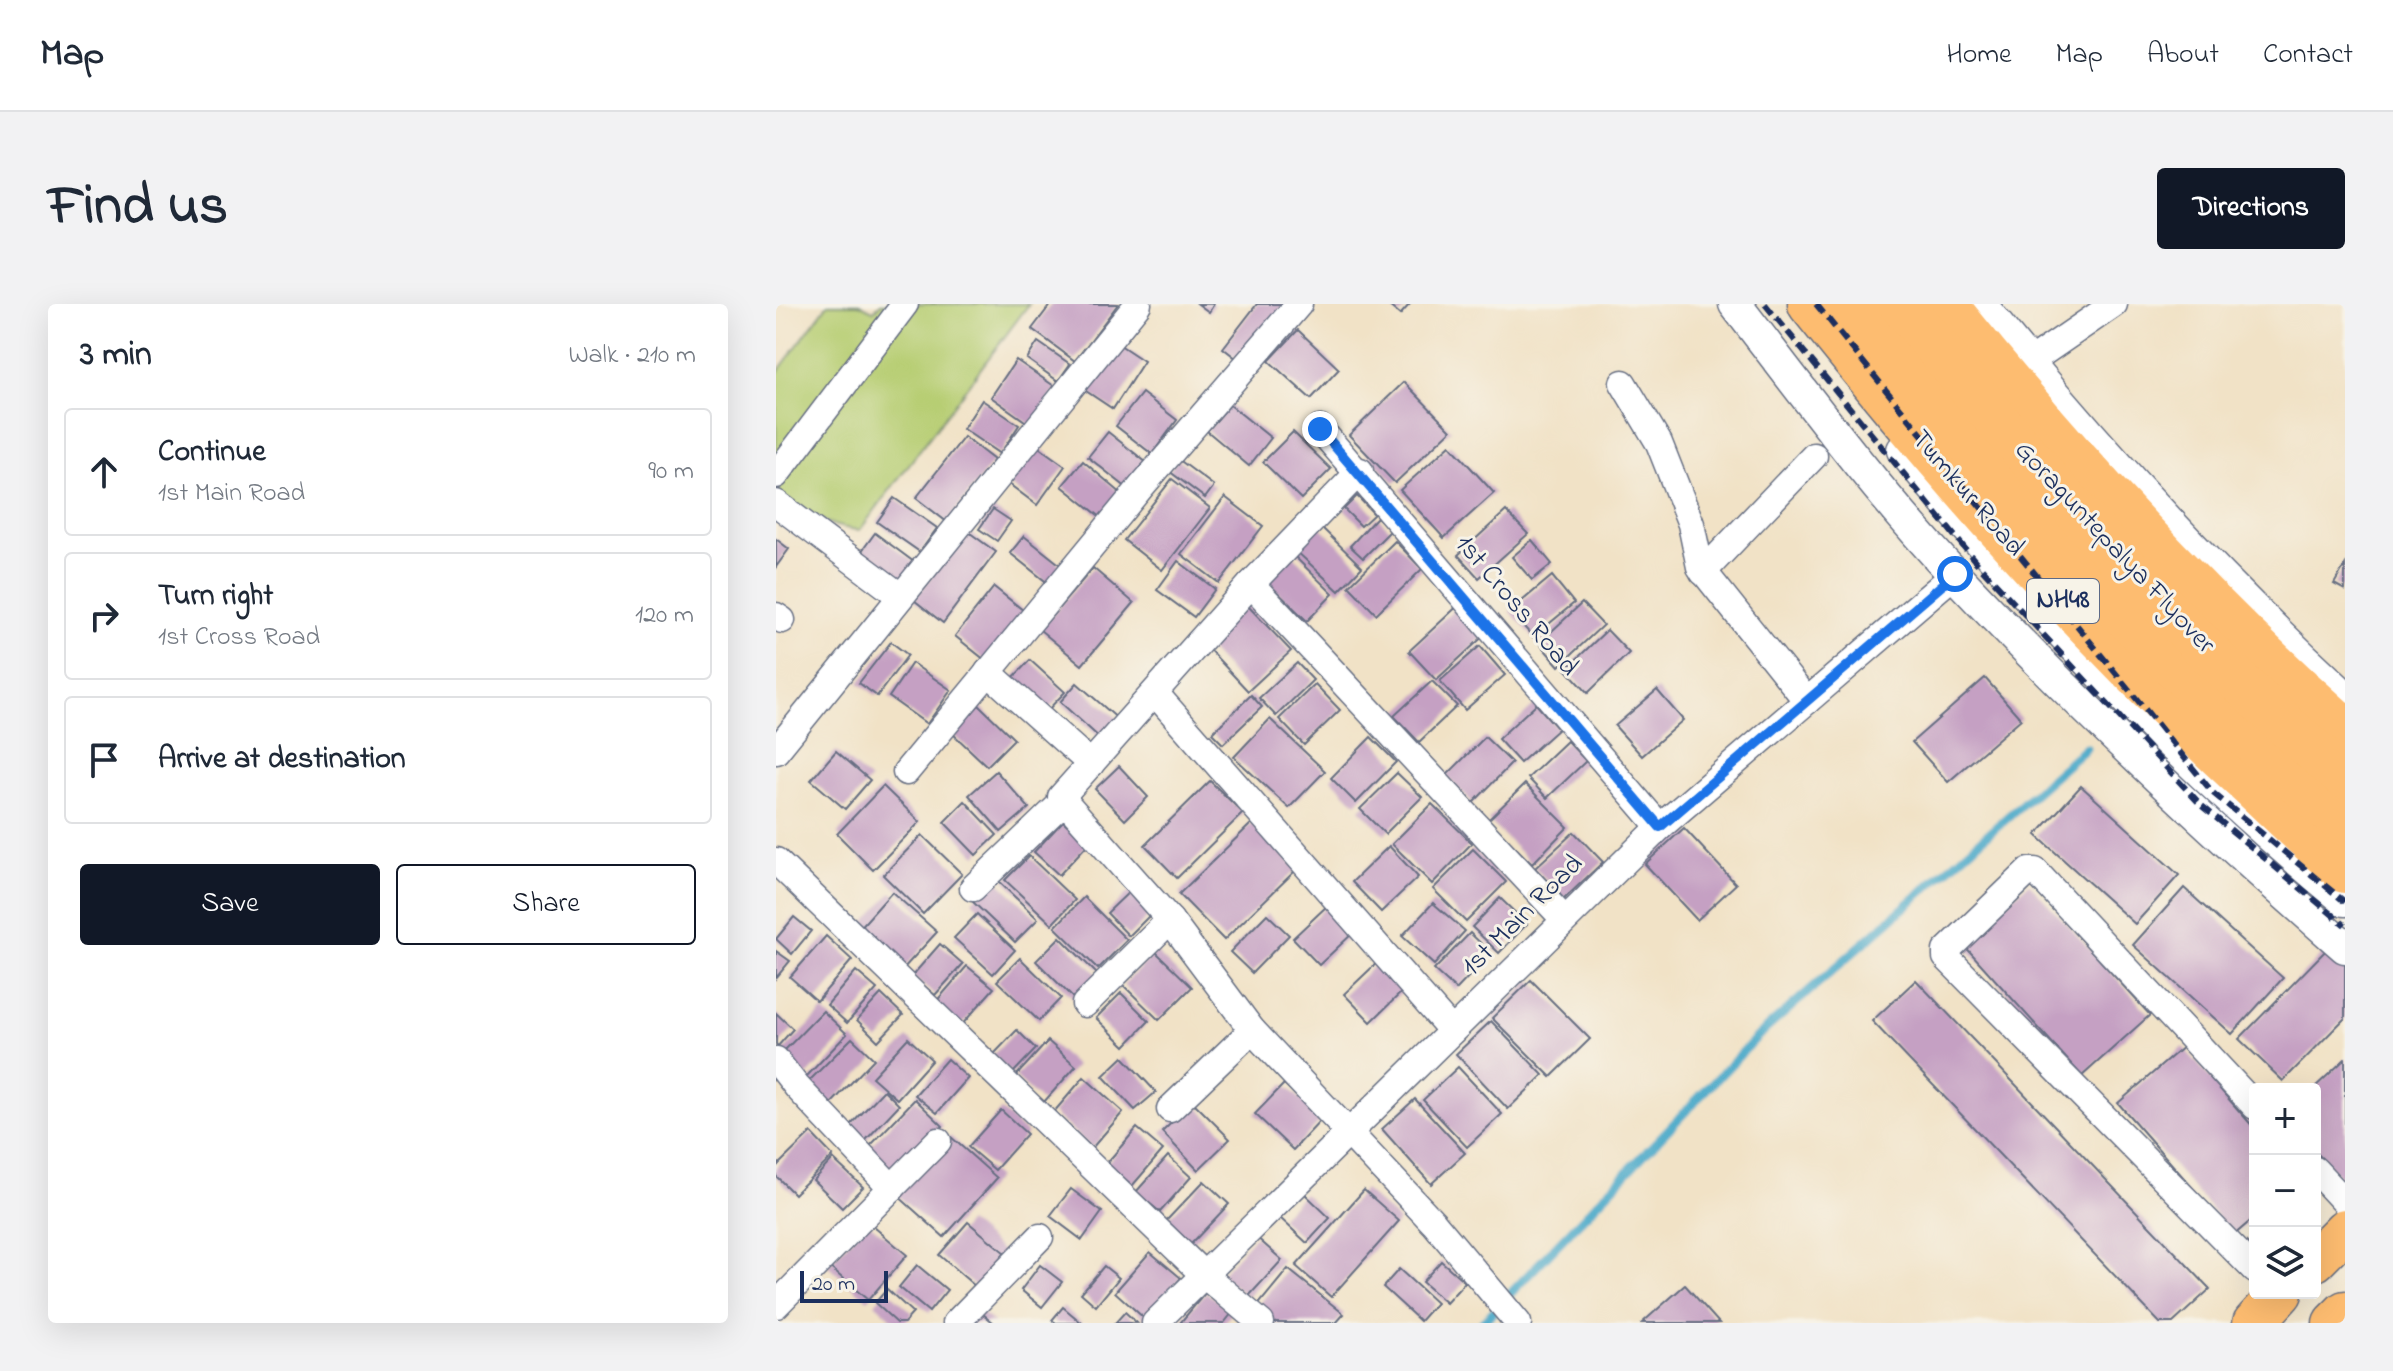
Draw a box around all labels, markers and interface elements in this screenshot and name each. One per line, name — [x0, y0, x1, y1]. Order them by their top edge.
text: Map — [40, 27, 104, 83]
text: Home — [1946, 35, 2012, 76]
text: Map — [2056, 35, 2103, 76]
text: About — [2147, 35, 2219, 76]
text: Contact — [2263, 35, 2353, 76]
text: Find us — [48, 168, 228, 249]
button: Directions — [2157, 168, 2345, 249]
text: 3 min — [80, 331, 152, 381]
text: Walk · 210 m — [568, 337, 696, 375]
route end — [1302, 411, 1338, 447]
street label: Tumkur Road — [1900, 421, 2034, 567]
text: Continue — [158, 431, 266, 475]
street label: Goraguntepalya Flyover — [2004, 432, 2225, 664]
icon: ahead — [82, 450, 126, 494]
text: 90 m — [648, 453, 694, 491]
text: 1st Main Road — [158, 475, 305, 513]
street label: 1st Cross Road — [1444, 526, 1588, 686]
route start — [1937, 556, 1973, 592]
text: Turn right — [158, 575, 273, 619]
road number: NH48 — [2027, 579, 2099, 623]
icon: right — [82, 594, 126, 638]
text: 120 m — [635, 597, 694, 635]
text: 1st Cross Road — [158, 619, 320, 657]
icon: arrive — [82, 738, 126, 782]
text: Arrive at destination — [158, 738, 406, 782]
street label: 1st Main Road — [1452, 845, 1594, 987]
button: Save — [80, 864, 380, 945]
button: Share — [396, 864, 696, 945]
map controls — [2249, 1083, 2321, 1299]
button: + — [2249, 1083, 2321, 1155]
button: − — [2249, 1155, 2321, 1227]
button: layers — [2249, 1227, 2321, 1299]
scale bar — [800, 1267, 888, 1303]
text: 20 m — [812, 1269, 855, 1301]

